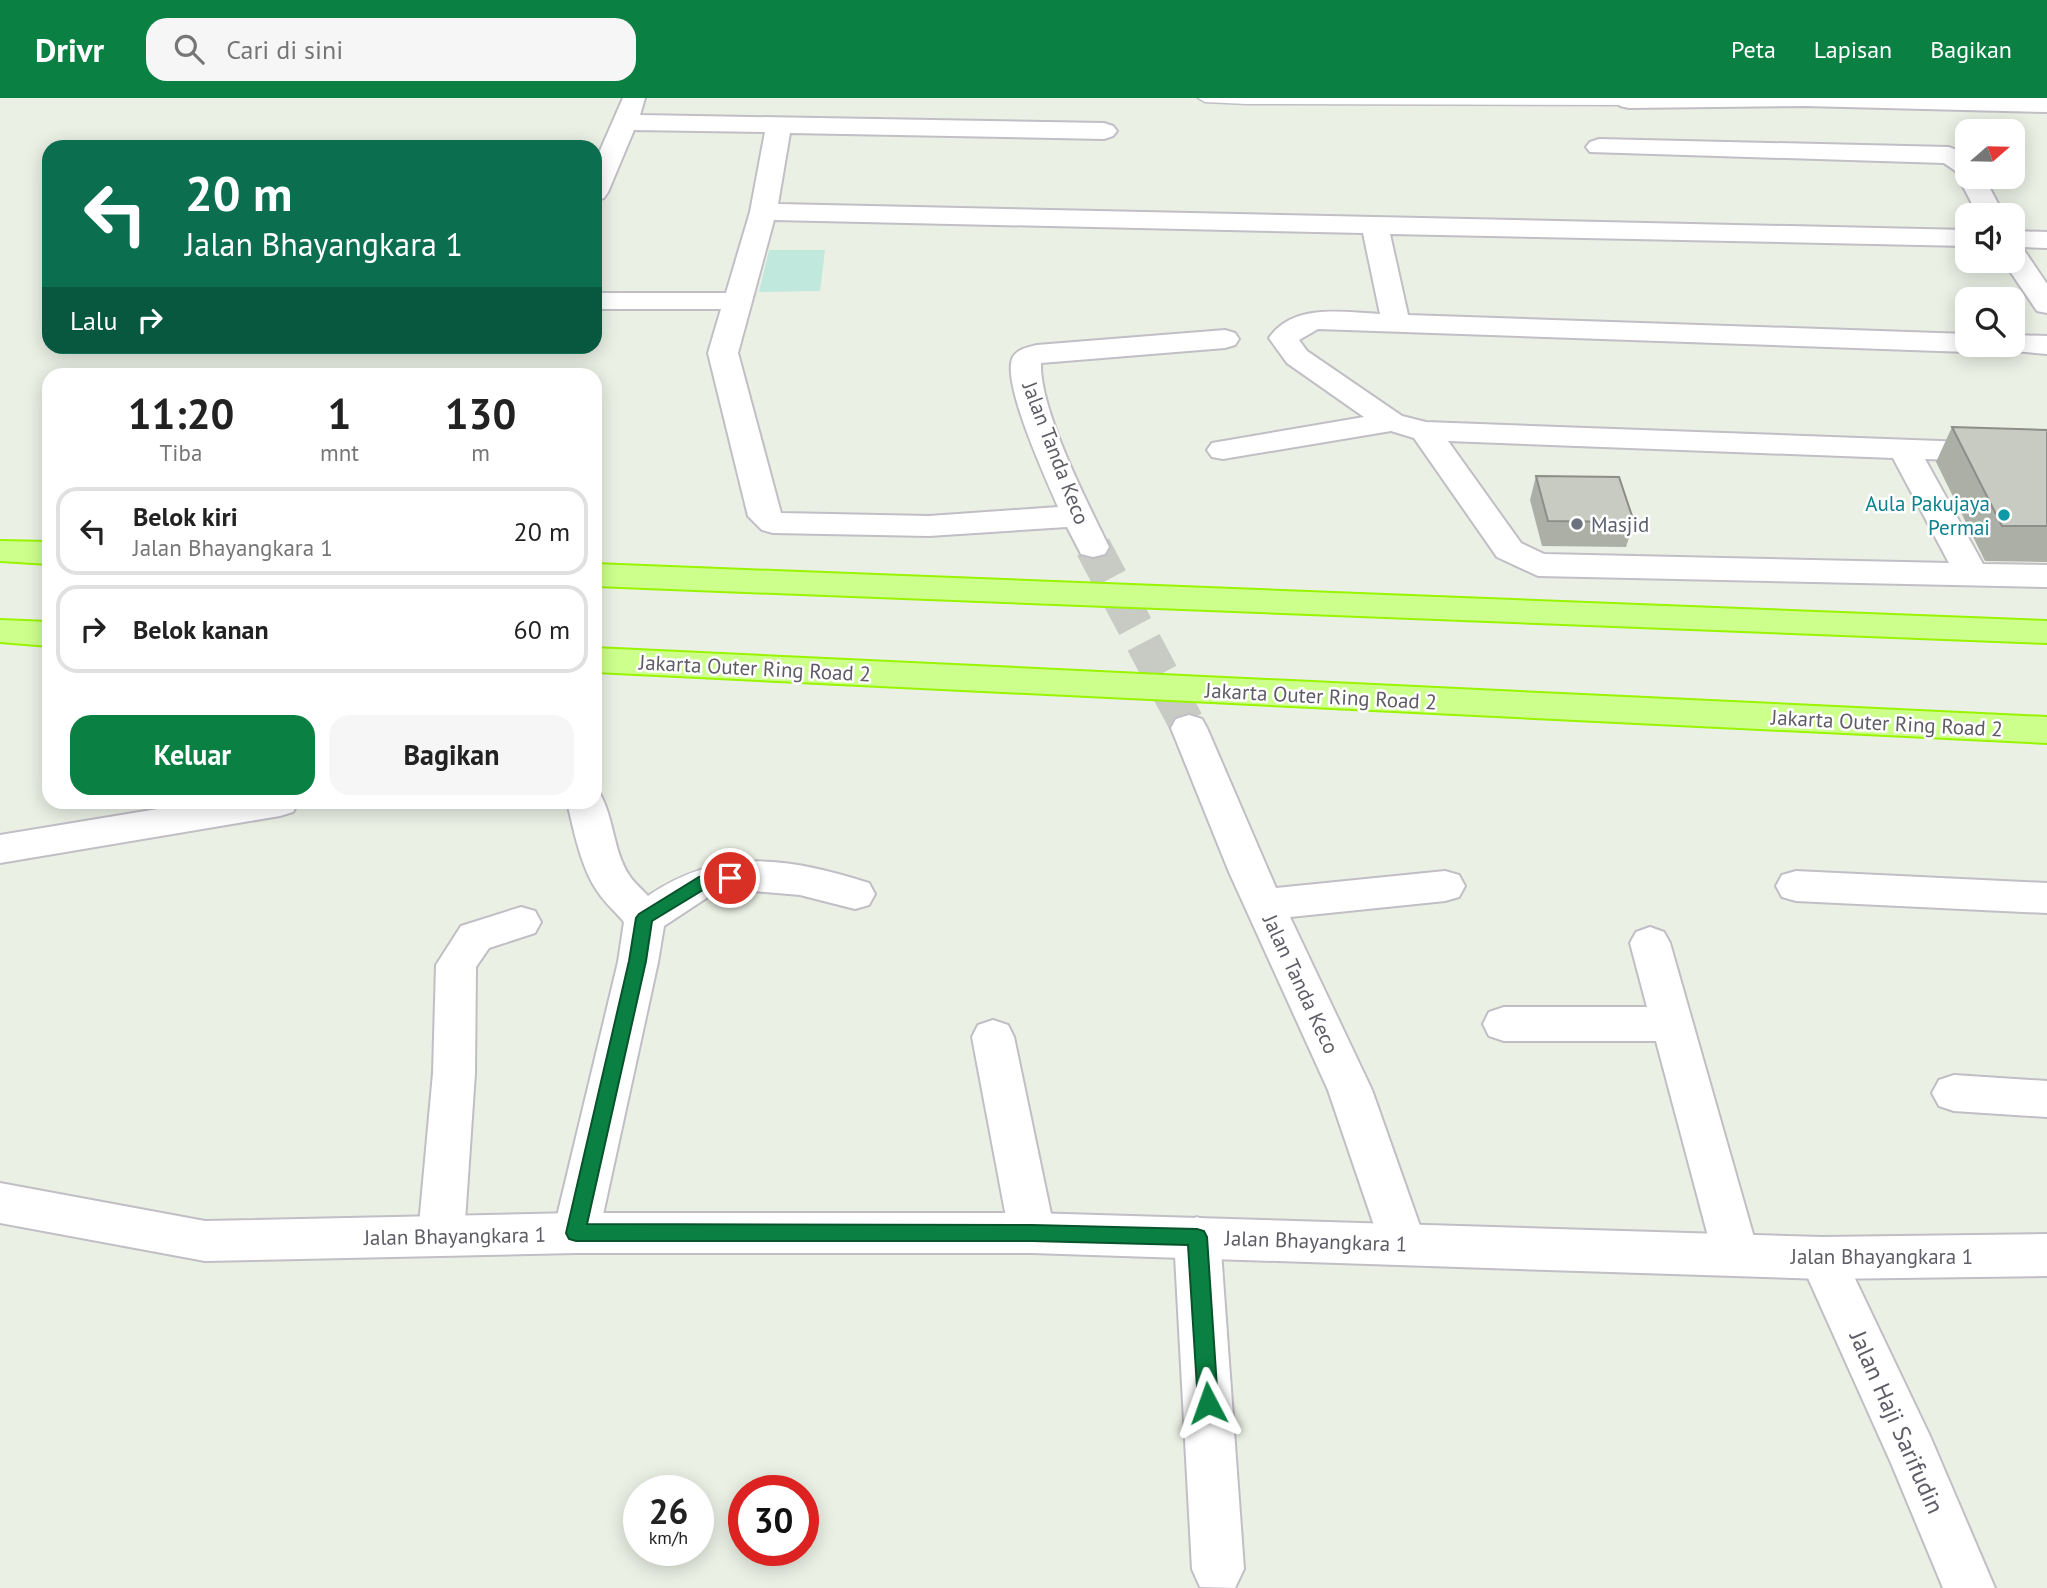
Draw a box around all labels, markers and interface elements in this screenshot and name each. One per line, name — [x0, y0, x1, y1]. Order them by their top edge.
search box — [146, 18, 636, 81]
text: Drivr — [35, 28, 104, 71]
icon: search — [170, 30, 208, 68]
text: Cari di sini — [226, 33, 343, 66]
text: Peta — [1731, 34, 1776, 65]
text: Lapisan — [1814, 34, 1892, 65]
text: Bagikan — [1930, 34, 2012, 65]
north arrow — [1955, 119, 2025, 189]
map controls — [1955, 119, 2025, 357]
text: 20 m — [185, 161, 292, 225]
icon: left — [70, 168, 161, 259]
button: sound — [1955, 203, 2025, 273]
text: Jalan Bhayangkara 1 — [185, 223, 463, 265]
button: search — [1955, 287, 2025, 357]
icon: right — [131, 301, 169, 339]
text: Lalu — [70, 304, 117, 337]
street label: Jalan Tanda Keco — [1016, 377, 1096, 528]
text: 11:20 — [128, 386, 234, 441]
text: 1 — [328, 386, 351, 441]
text: 130 — [445, 386, 516, 441]
text: Tiba — [160, 438, 202, 467]
text: mnt — [320, 438, 359, 467]
text: m — [471, 438, 490, 467]
place label: Aula Pakujaya Permai — [1865, 490, 1990, 541]
text: Belok kiri — [133, 500, 238, 533]
marker: Aula Pakujaya Permai — [1996, 507, 2012, 523]
place label: Masjid — [1591, 511, 1649, 538]
icon: left — [74, 512, 112, 550]
text: 20 m — [514, 515, 570, 548]
marker: Masjid — [1569, 516, 1585, 532]
text: Jalan Bhayangkara 1 — [133, 533, 333, 562]
icon: right — [74, 610, 112, 648]
text: Belok kanan — [133, 613, 269, 646]
text: 60 m — [514, 613, 570, 646]
street label: Jakarta Outer Ring Road 2 — [638, 648, 872, 688]
street label: Jakarta Outer Ring Road 2 — [1204, 676, 1438, 716]
street label: Jakarta Outer Ring Road 2 — [1770, 703, 2004, 743]
button: Keluar — [70, 715, 315, 795]
button: Bagikan — [329, 715, 574, 795]
pin — [700, 848, 760, 908]
icon: arrive — [711, 859, 749, 897]
street label: Jalan Tanda Keco — [1257, 909, 1345, 1058]
street label: Jalan Bhayangkara 1 — [363, 1221, 546, 1251]
street label: Jalan Bhayangkara 1 — [1223, 1224, 1408, 1258]
street label: Jalan Bhayangkara 1 — [1790, 1243, 1973, 1270]
street label: Jalan Haji Sarifudin — [1842, 1325, 1951, 1518]
position arrow — [1171, 1366, 1245, 1440]
speed limit sign: 30 — [728, 1475, 819, 1566]
text: 26 — [649, 1488, 688, 1534]
text: km/h — [649, 1526, 688, 1549]

